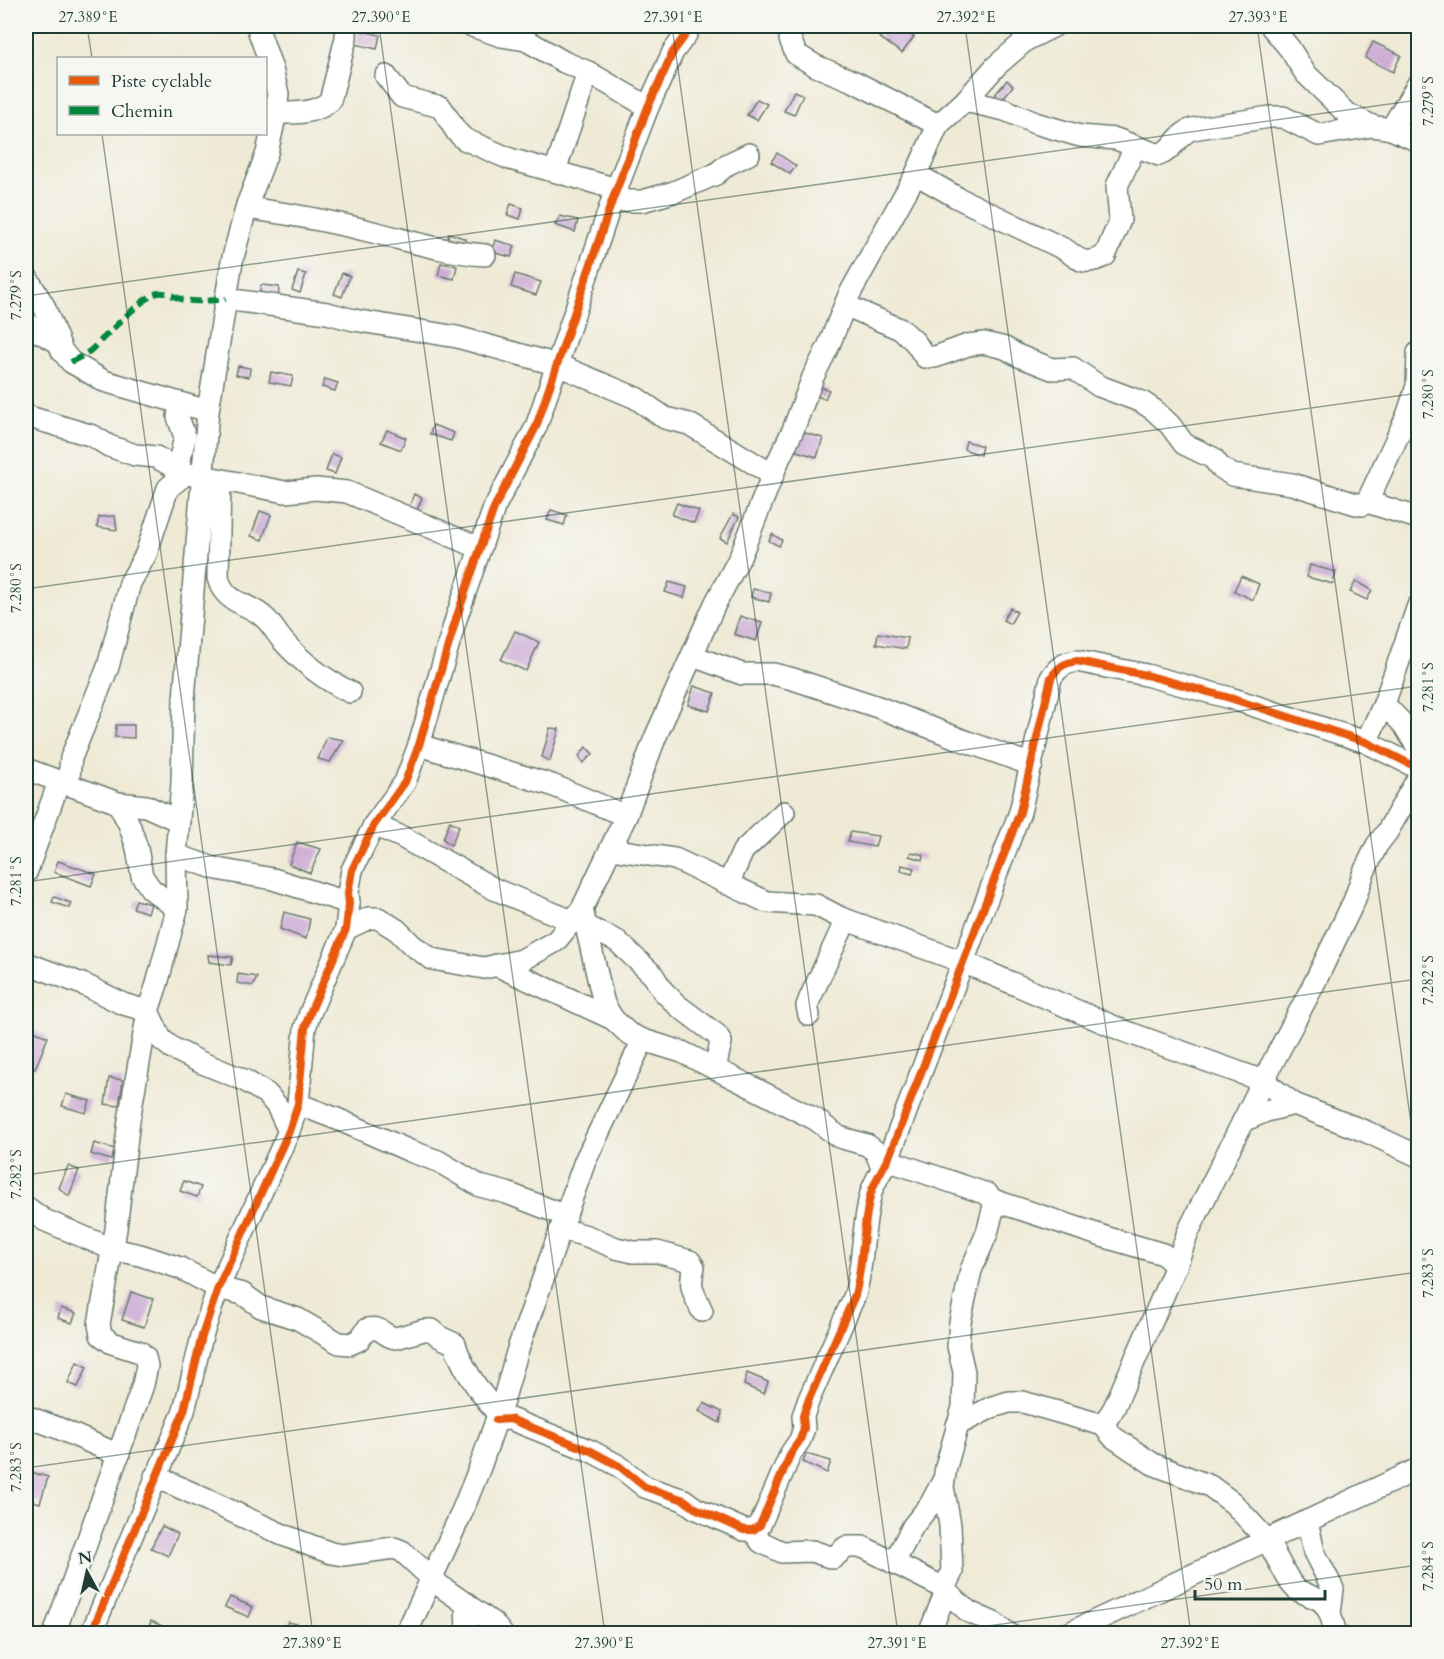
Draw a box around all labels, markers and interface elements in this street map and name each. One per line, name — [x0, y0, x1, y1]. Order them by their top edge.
text: 27.389°E — [58, 7, 118, 27]
text: 27.390°E — [351, 7, 411, 27]
text: 27.391°E — [643, 7, 703, 27]
text: 27.392°E — [936, 7, 996, 27]
text: 27.393°E — [1228, 7, 1288, 27]
legend — [57, 57, 267, 135]
text: Piste cyclable — [111, 69, 212, 94]
text: 7.279°S — [1418, 76, 1438, 126]
text: Chemin — [111, 99, 174, 124]
text: 7.279°S — [6, 270, 26, 320]
text: 7.280°S — [1418, 369, 1438, 419]
text: 7.280°S — [6, 563, 26, 613]
text: 7.281°S — [1418, 662, 1438, 712]
text: 7.281°S — [6, 856, 26, 906]
text: 7.282°S — [1418, 955, 1438, 1005]
text: 7.282°S — [6, 1149, 26, 1199]
text: 7.283°S — [1418, 1248, 1438, 1298]
text: 7.283°S — [6, 1442, 26, 1492]
text: 7.284°S — [1418, 1541, 1438, 1591]
north arrow — [57, 1542, 117, 1602]
text: N — [77, 1546, 94, 1570]
scale bar — [1195, 1563, 1326, 1601]
text: 50 m — [1204, 1572, 1243, 1597]
text: 27.389°E — [282, 1633, 342, 1653]
text: 27.390°E — [574, 1633, 634, 1653]
text: 27.391°E — [867, 1633, 927, 1653]
text: 27.392°E — [1160, 1633, 1220, 1653]

